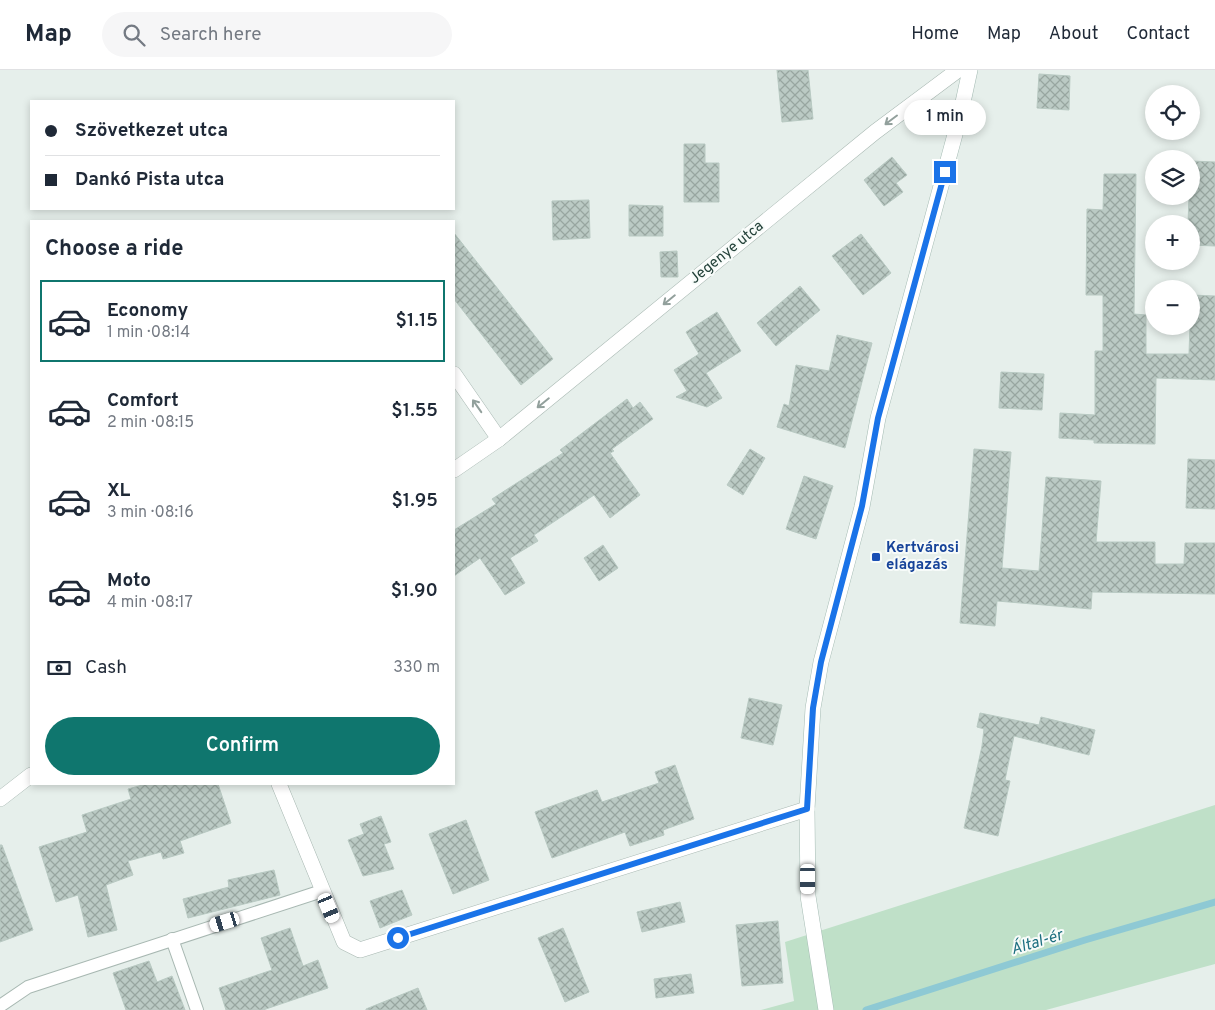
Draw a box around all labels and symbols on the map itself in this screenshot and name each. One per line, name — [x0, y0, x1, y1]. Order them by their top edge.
callout: 1 min — [904, 99, 986, 134]
one-way arrow — [885, 115, 898, 126]
route end — [934, 161, 956, 183]
street label: Jegenye utca — [686, 217, 768, 289]
one-way arrow — [663, 294, 676, 305]
one-way arrow — [537, 397, 550, 408]
one-way arrow — [471, 400, 482, 414]
place label: Kertvárosi elágazás — [886, 539, 959, 575]
marker: Kertvárosi elágazás — [870, 551, 882, 563]
car — [800, 864, 815, 894]
car — [316, 891, 341, 925]
car — [208, 910, 241, 934]
water label: Által-ér — [1008, 923, 1067, 960]
route start — [387, 927, 409, 949]

